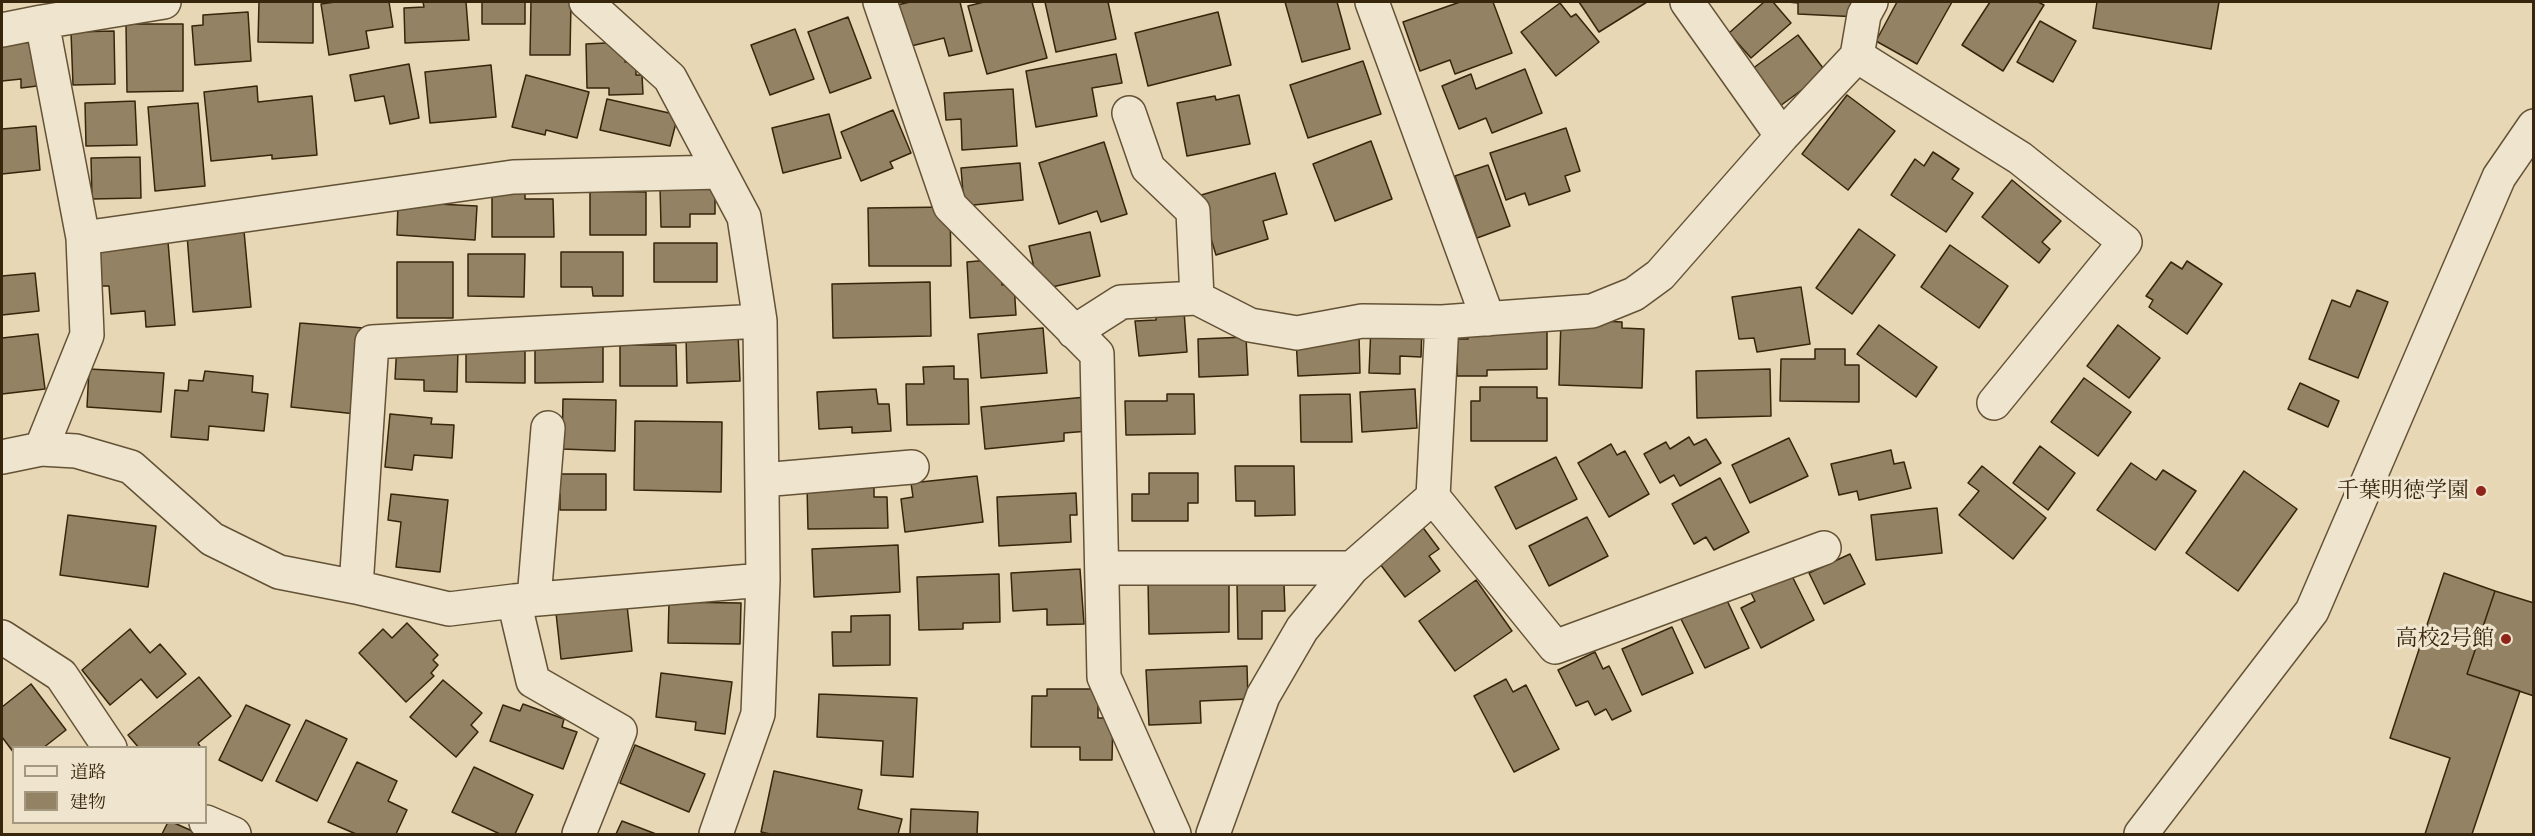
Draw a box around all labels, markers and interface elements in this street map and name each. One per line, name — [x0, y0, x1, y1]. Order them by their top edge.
place label: 千葉明徳学園 — [2337, 478, 2469, 504]
marker: 千葉明徳学園 — [2474, 484, 2488, 498]
place label: 高校2号館 — [2395, 626, 2494, 652]
marker: 高校2号館 — [2499, 632, 2513, 646]
legend — [12, 746, 207, 824]
text: 道路 — [70, 758, 106, 785]
text: 建物 — [70, 788, 106, 815]

